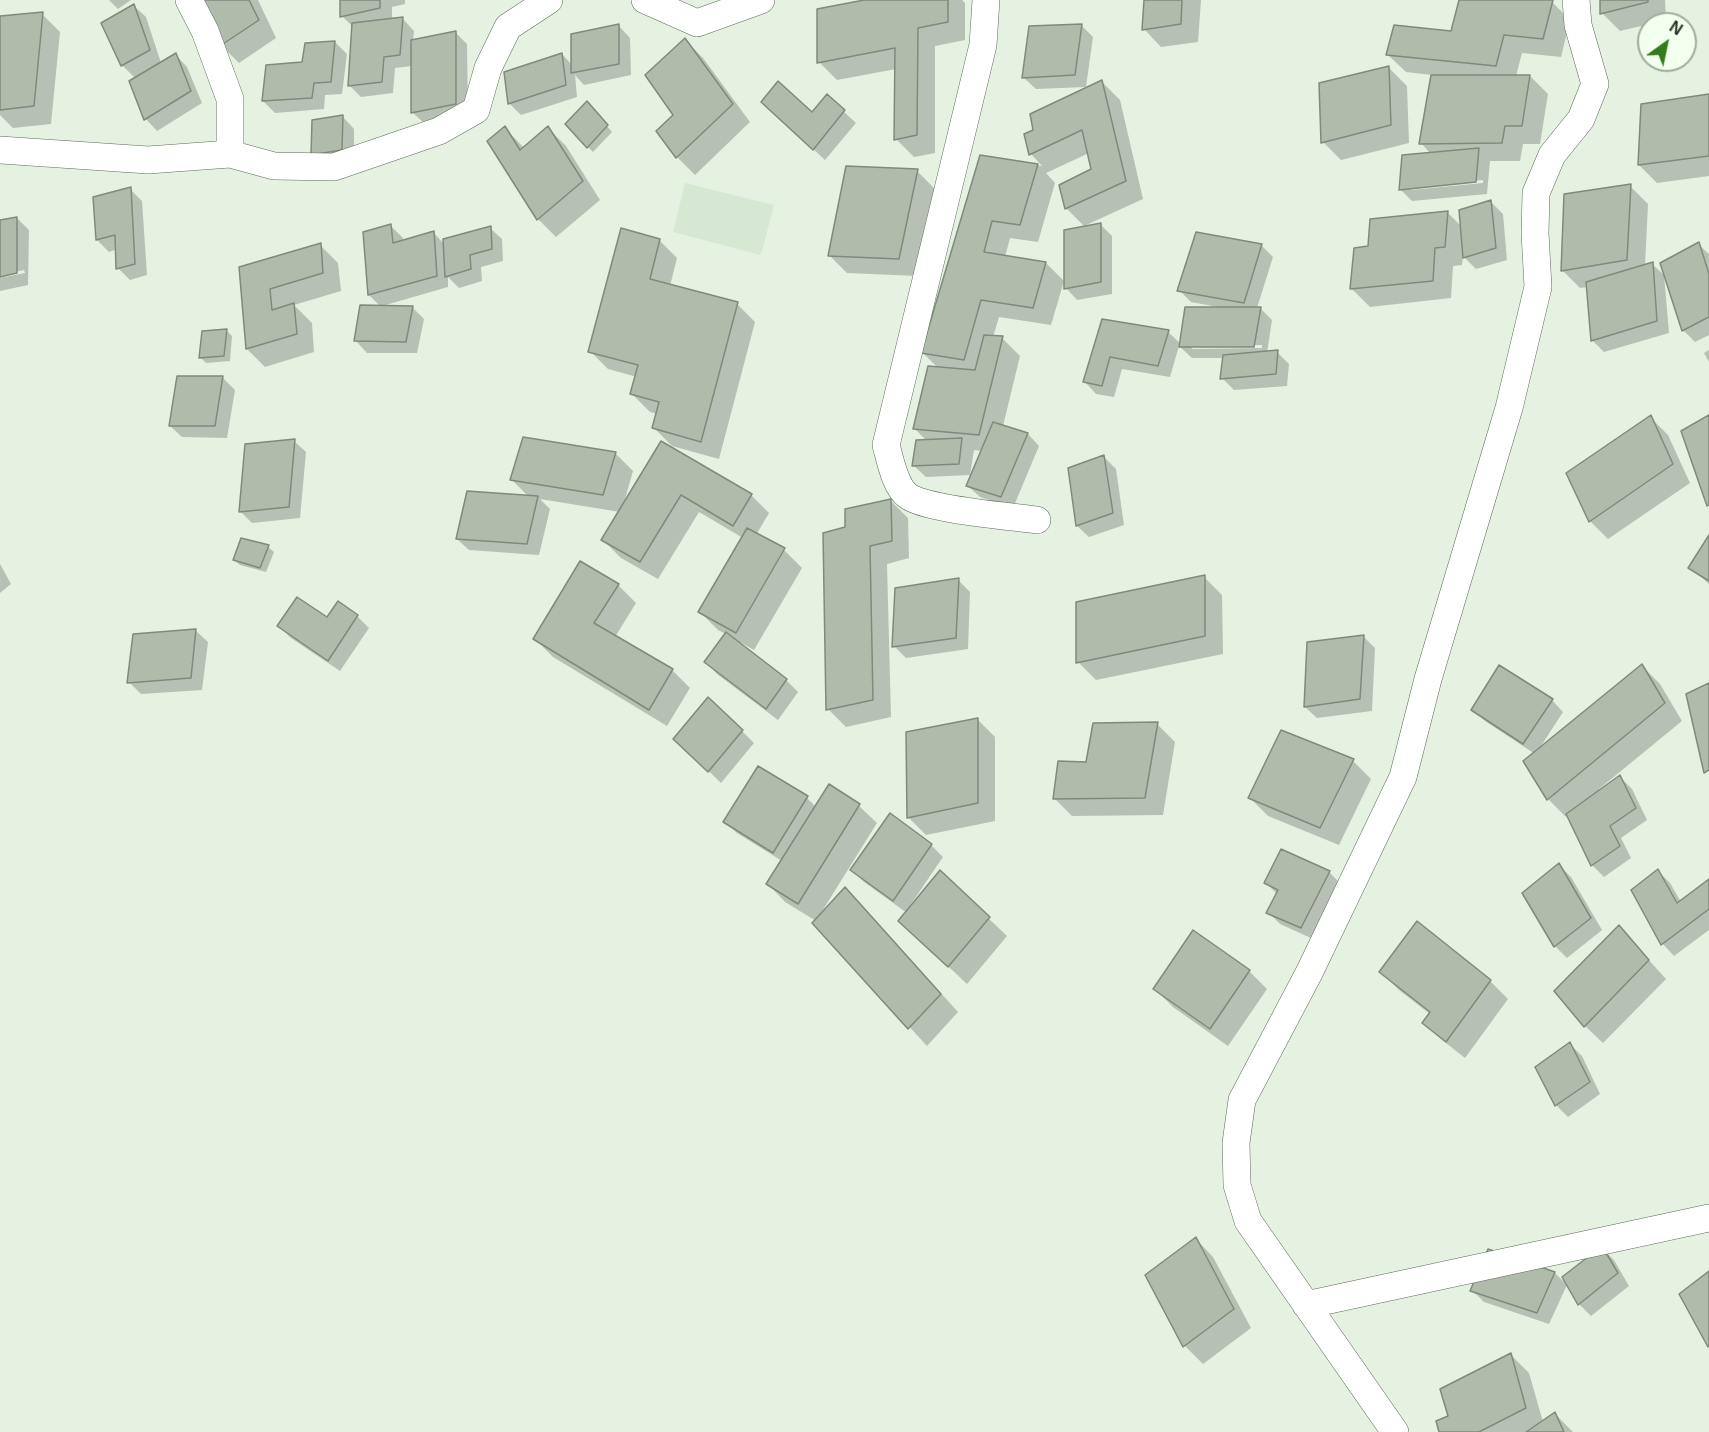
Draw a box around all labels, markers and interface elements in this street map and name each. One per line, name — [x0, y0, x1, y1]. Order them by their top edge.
north arrow — [1637, 12, 1697, 72]
text: N — [1667, 18, 1685, 38]

